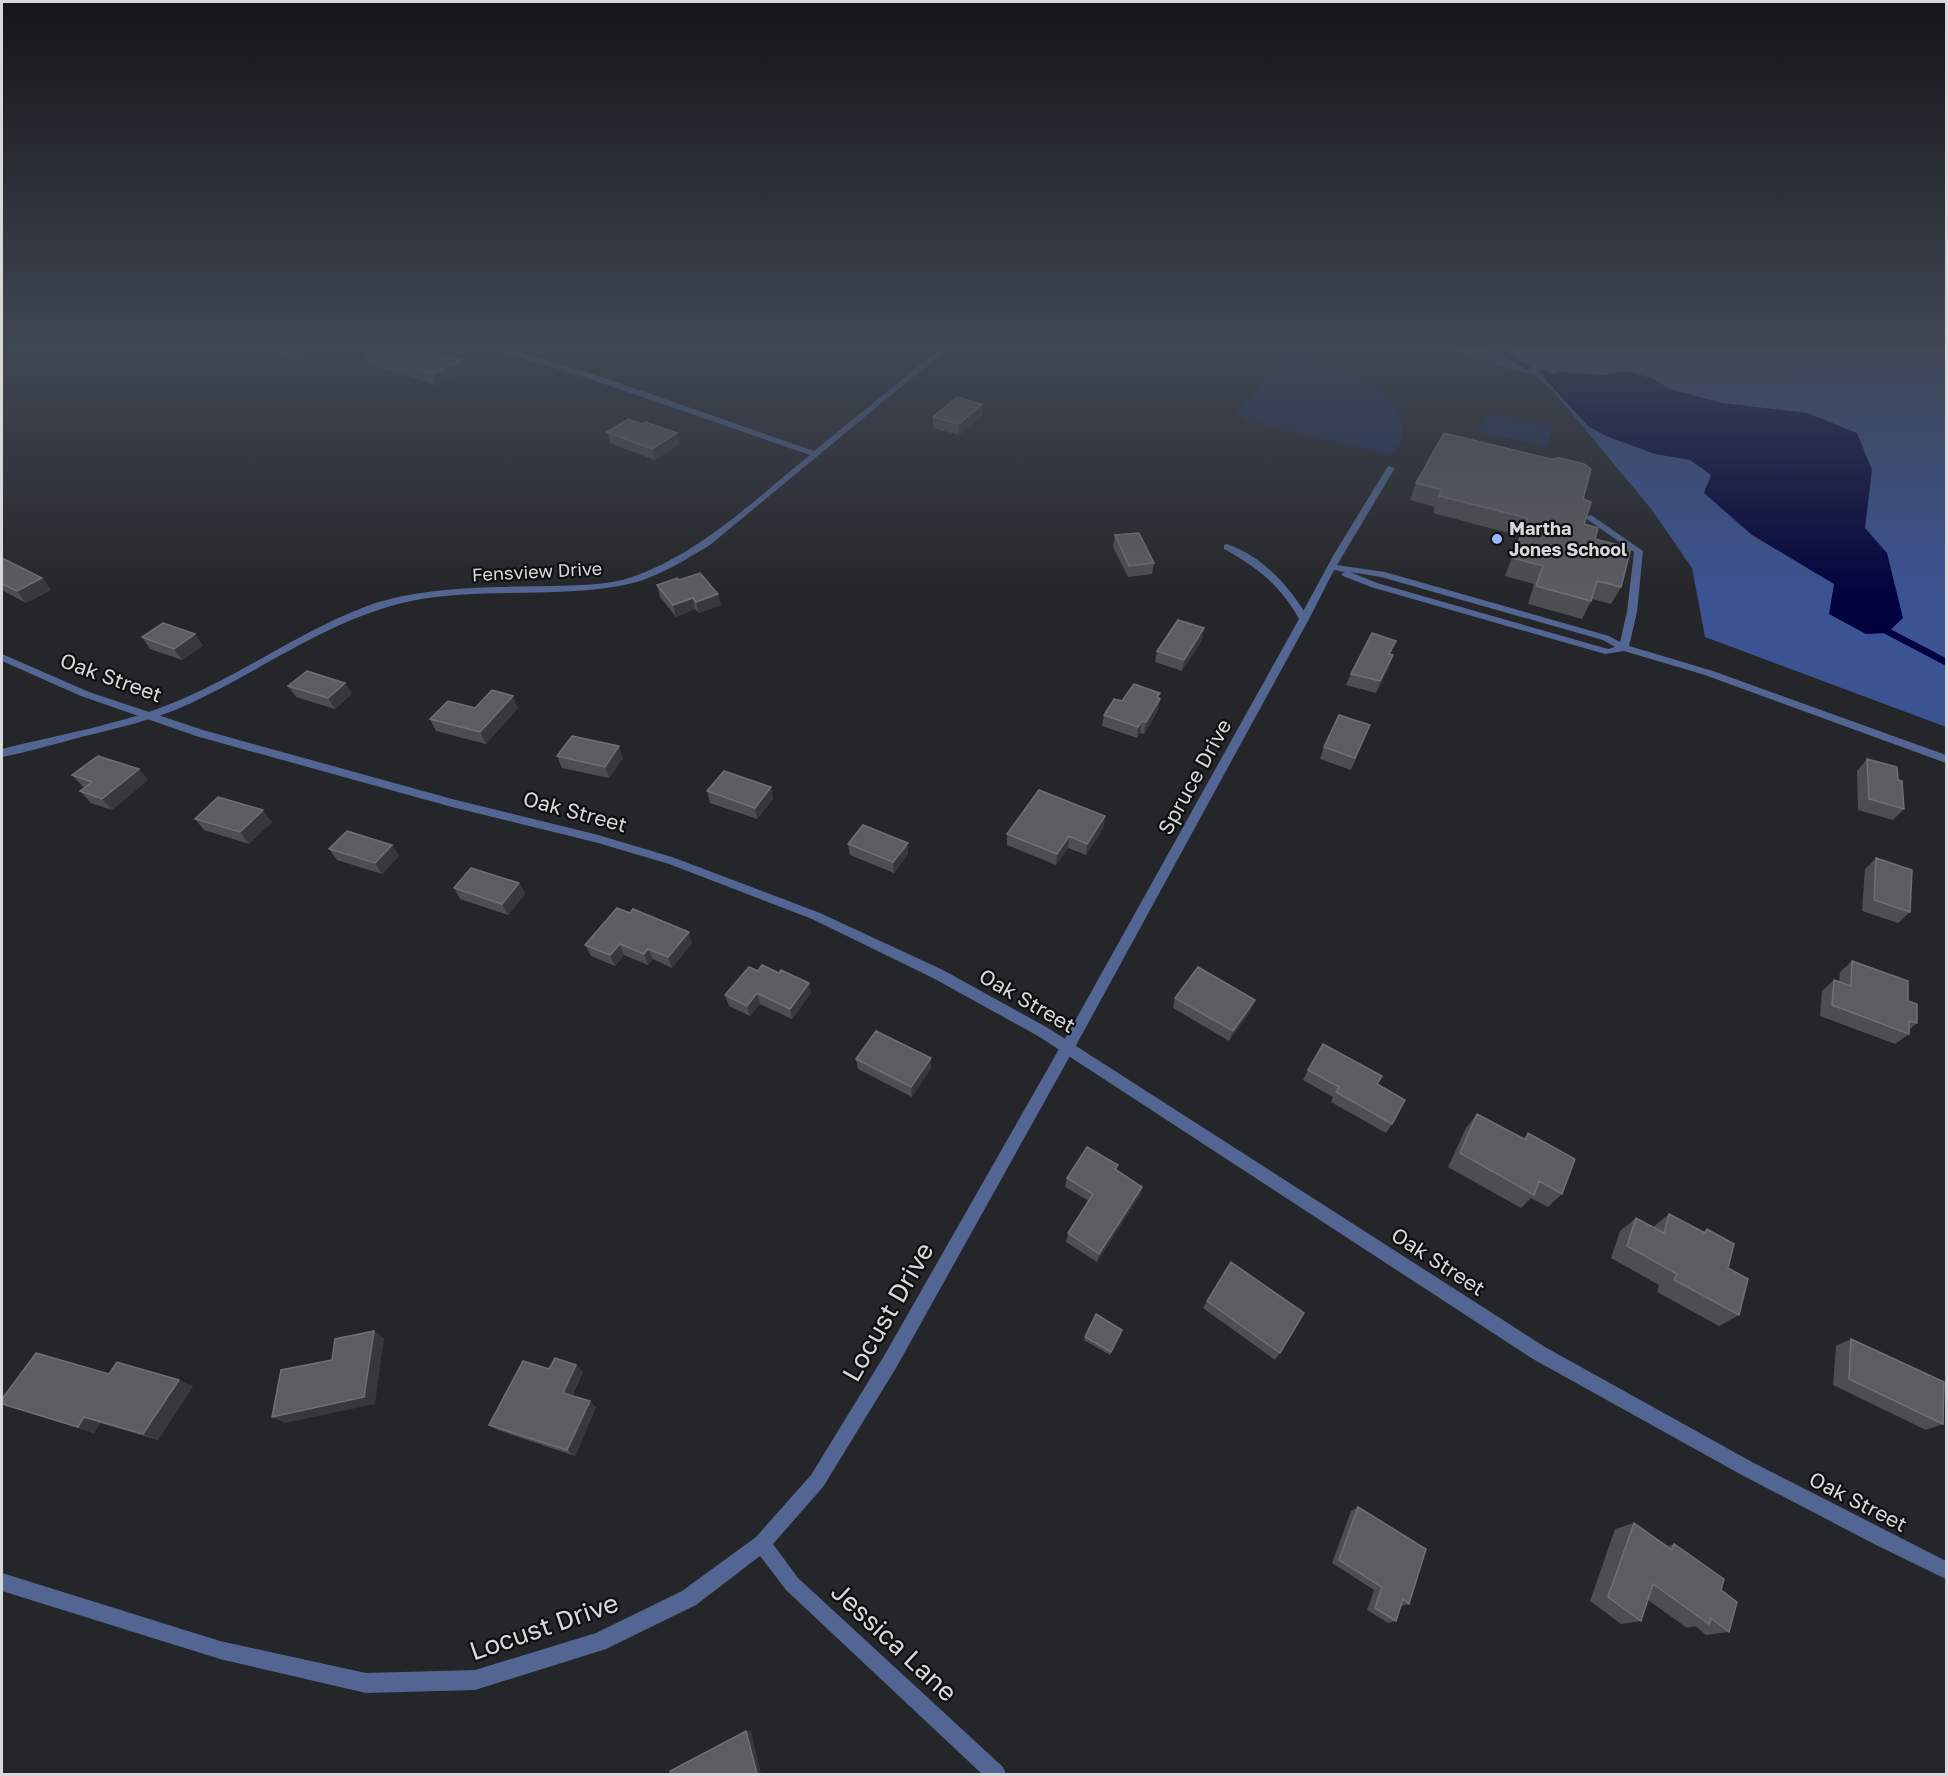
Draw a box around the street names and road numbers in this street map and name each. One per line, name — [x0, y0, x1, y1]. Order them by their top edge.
street label: Fensview Drive — [471, 557, 603, 585]
street label: Oak Street — [57, 647, 166, 708]
street label: Spruce Drive — [1152, 714, 1237, 839]
street label: Oak Street — [520, 785, 630, 837]
street label: Oak Street — [975, 962, 1080, 1038]
street label: Oak Street — [1387, 1221, 1490, 1301]
street label: Locust Drive — [835, 1237, 940, 1387]
street label: Oak Street — [1805, 1465, 1912, 1537]
street label: Jessica Lane — [825, 1576, 964, 1708]
street label: Locust Drive — [465, 1587, 622, 1666]

